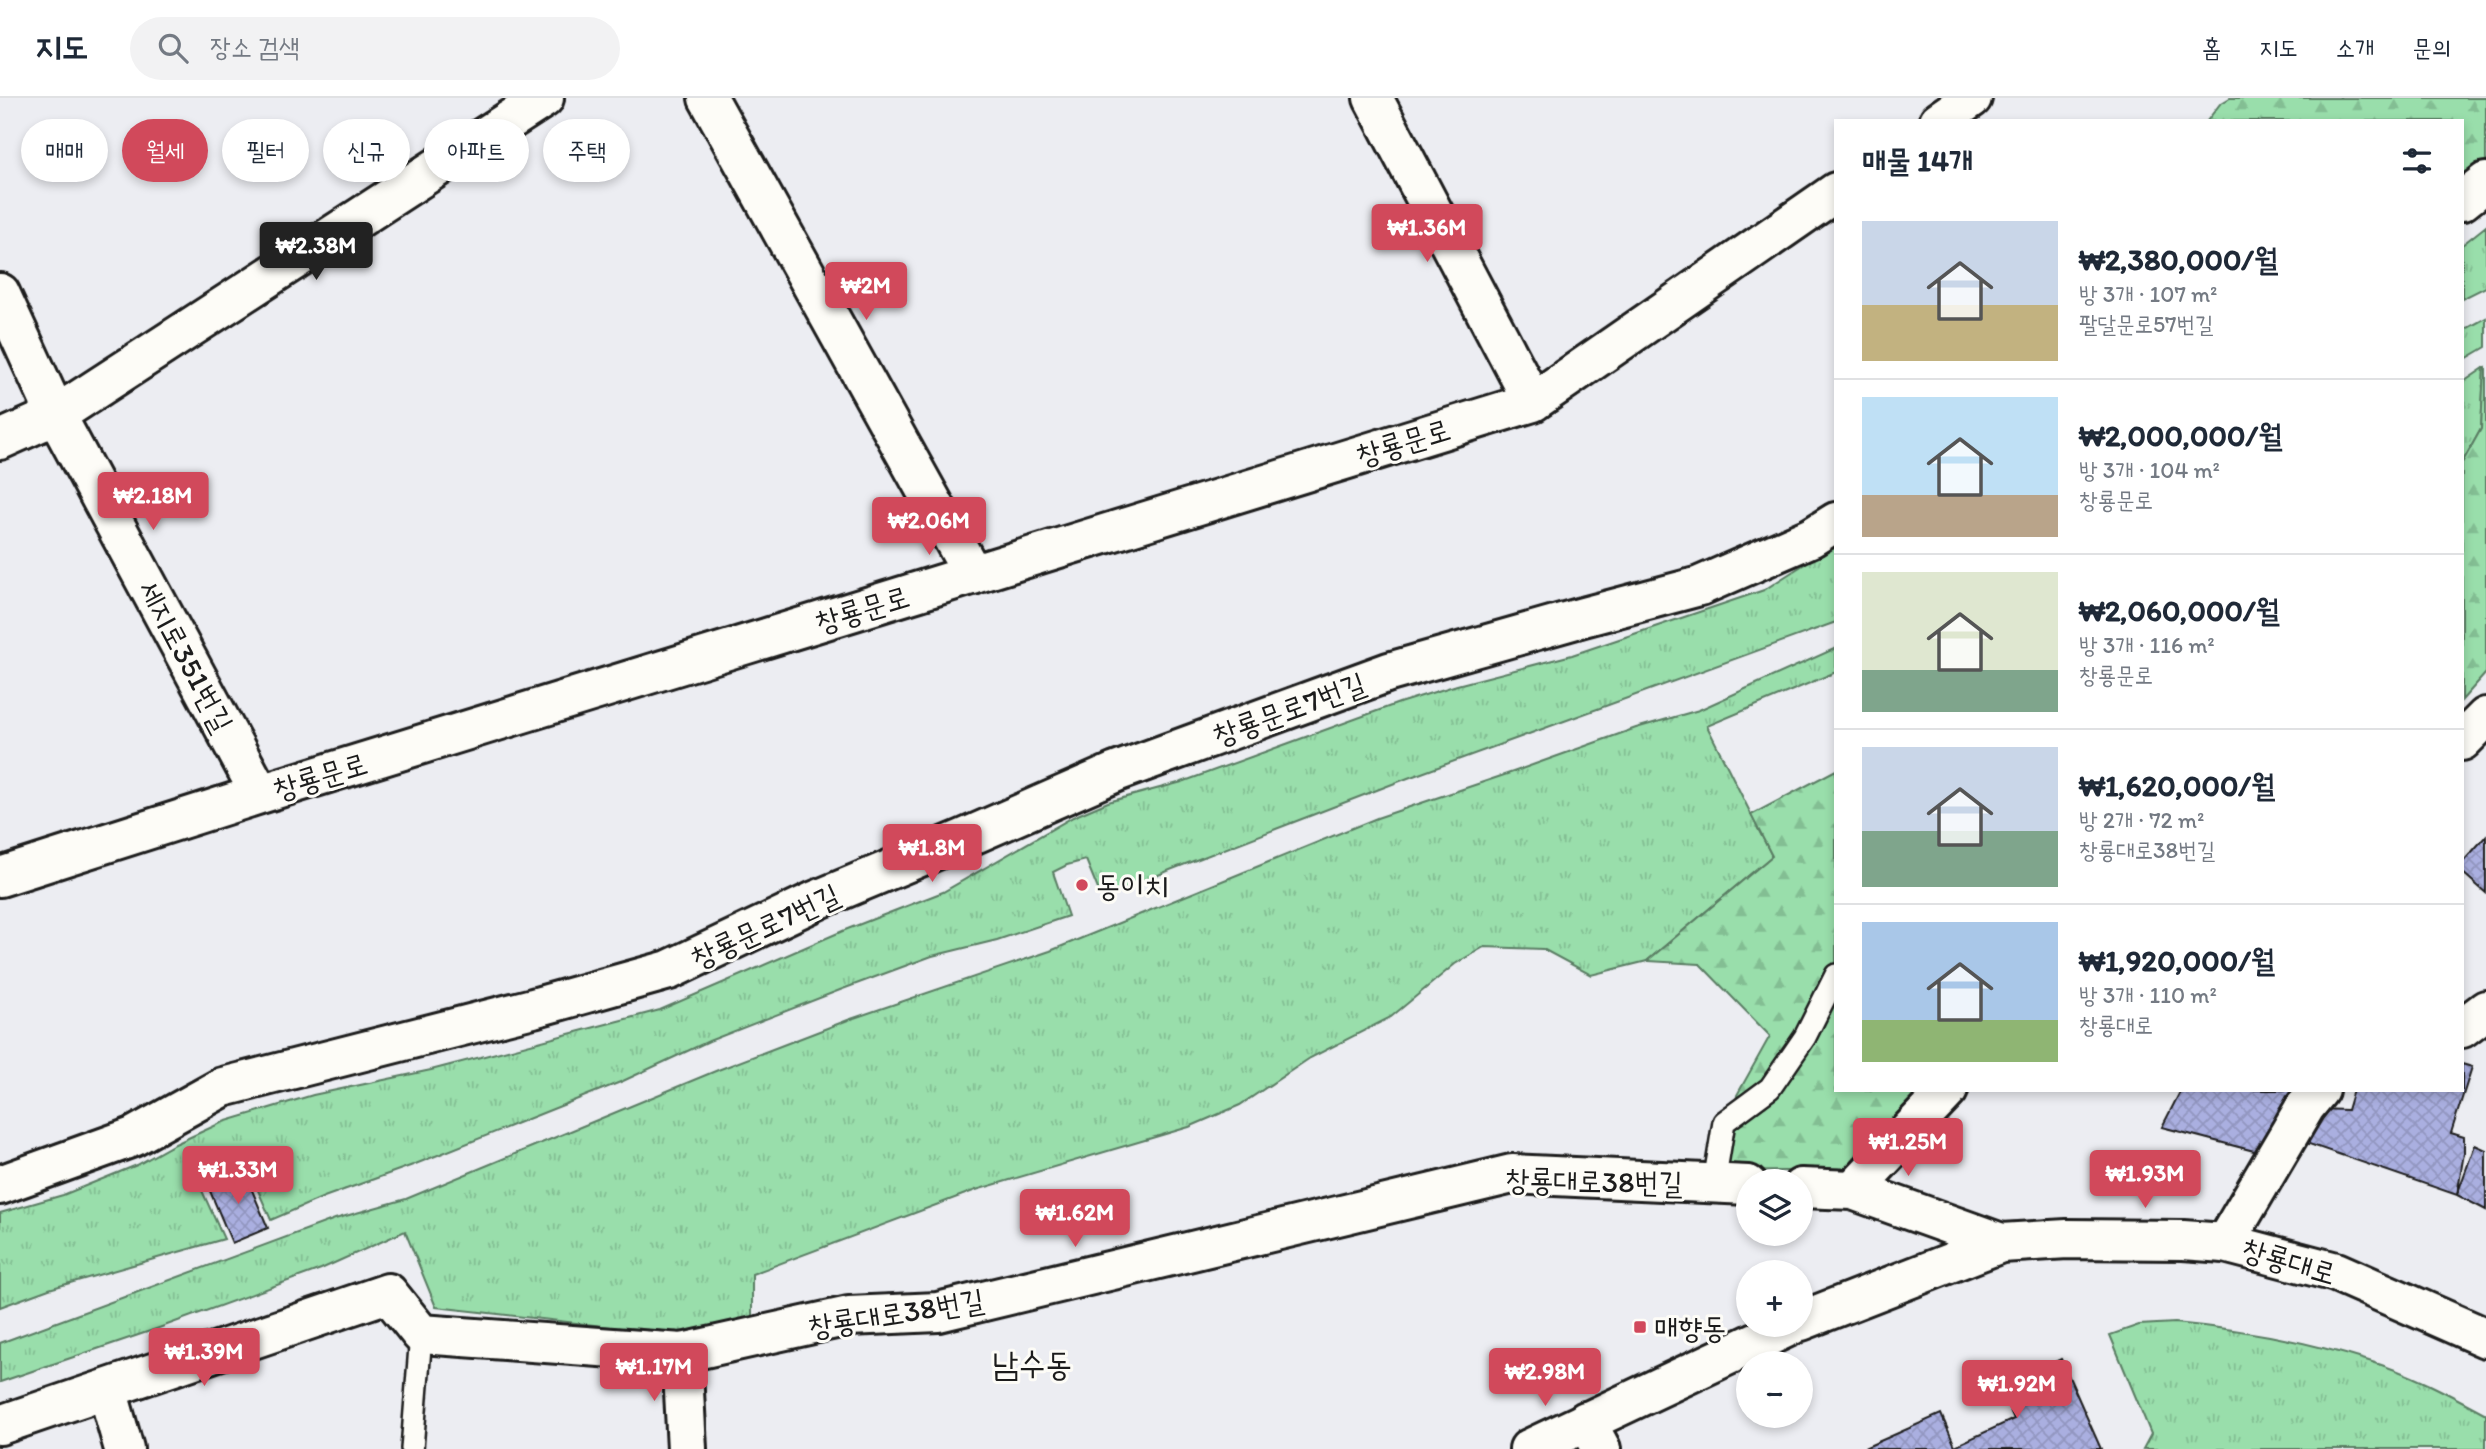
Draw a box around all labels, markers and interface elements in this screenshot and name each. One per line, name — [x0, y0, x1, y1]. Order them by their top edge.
search box — [130, 17, 620, 80]
text: 지도 — [35, 27, 88, 66]
icon: search — [154, 29, 192, 67]
text: 장소 검색 — [210, 31, 300, 63]
text: 홈 — [2202, 33, 2221, 62]
text: 지도 — [2259, 33, 2298, 62]
text: 소개 — [2336, 33, 2374, 62]
text: 문의 — [2412, 33, 2451, 62]
chip: 매매 — [21, 119, 108, 182]
chip: 월세 — [122, 119, 208, 182]
chip: 필터 — [222, 119, 309, 182]
chip: 신규 — [323, 119, 410, 182]
chip: 아파트 — [424, 119, 529, 182]
chip: 주택 — [543, 119, 630, 182]
text: 매물 14개 — [1862, 142, 1973, 179]
icon: filters — [2398, 142, 2436, 180]
pin: ₩1.36M — [1370, 204, 1484, 264]
text: ₩1.36M — [1388, 213, 1466, 241]
pin: ₩2.38M — [259, 222, 373, 282]
text: ₩2.38M — [276, 231, 356, 259]
text: ₩2,380,000/월 — [2079, 241, 2278, 278]
icon: home — [1918, 249, 2002, 333]
pin: ₩2M — [832, 262, 900, 322]
text: ₩2M — [841, 271, 891, 299]
text: 방 3개 · 107 m² — [2079, 280, 2218, 308]
text: 팔달문로57번길 — [2079, 310, 2214, 338]
street label: 창룡문로 — [1351, 410, 1455, 474]
text: ₩2,000,000/월 — [2079, 417, 2282, 454]
icon: home — [1918, 425, 2002, 509]
text: 방 3개 · 104 m² — [2079, 456, 2220, 484]
pin: ₩2.18M — [96, 472, 210, 532]
text: ₩2.18M — [114, 481, 192, 509]
text: 창룡문로 — [2079, 486, 2153, 514]
pin: ₩2.06M — [872, 498, 986, 557]
text: ₩2.06M — [888, 506, 970, 534]
street label: 세지로351번길 — [131, 574, 241, 738]
street label: 창룡문로 — [810, 577, 914, 641]
text: ₩2,060,000/월 — [2079, 592, 2280, 629]
icon: home — [1918, 600, 2002, 684]
text: 방 3개 · 116 m² — [2079, 631, 2215, 659]
text: 창룡문로 — [2079, 661, 2153, 689]
street label: 창룡문로7번길 — [1208, 664, 1370, 754]
street label: 창룡문로 — [268, 744, 372, 808]
text: ₩1,620,000/월 — [2079, 767, 2275, 804]
icon: home — [1918, 775, 2002, 859]
text: 방 2개 · 72 m² — [2079, 806, 2204, 834]
pin: ₩1.8M — [883, 824, 981, 884]
text: ₩1.8M — [899, 833, 965, 861]
text: 창룡대로38번길 — [2079, 836, 2215, 864]
place label: 동이치 — [1096, 867, 1168, 904]
street label: 창룡문로7번길 — [685, 875, 845, 977]
marker: 동이치 — [1074, 877, 1090, 893]
text: ₩1,920,000/월 — [2079, 942, 2275, 979]
icon: home — [1918, 950, 2002, 1034]
text: 방 3개 · 110 m² — [2079, 981, 2217, 1009]
text: 창룡대로 — [2079, 1011, 2153, 1039]
pin: ₩1.25M — [1851, 1118, 1965, 1178]
text: ₩1.25M — [1869, 1127, 1947, 1155]
pin: ₩1.33M — [181, 1146, 295, 1206]
pin: ₩1.93M — [2088, 1150, 2202, 1210]
text: ₩1.33M — [198, 1155, 278, 1183]
text: ₩1.93M — [2106, 1159, 2184, 1187]
street label: 창룡대로38번길 — [1505, 1161, 1683, 1201]
map controls — [1736, 1169, 1813, 1428]
button: layers — [1736, 1169, 1813, 1246]
pin: ₩1.62M — [1018, 1190, 1132, 1249]
text: ₩1.62M — [1036, 1198, 1114, 1226]
street label: 창룡대로 — [2237, 1230, 2341, 1292]
button: + — [1736, 1260, 1813, 1337]
street label: 창룡대로38번길 — [805, 1281, 987, 1345]
place label: 매향동 — [1654, 1309, 1726, 1346]
marker: 매향동 — [1632, 1319, 1648, 1335]
pin: ₩1.39M — [147, 1328, 261, 1388]
text: ₩1.39M — [165, 1337, 243, 1365]
pin: ₩1.17M — [597, 1344, 711, 1403]
district label: 남수동 — [992, 1344, 1072, 1383]
pin: ₩2.98M — [1488, 1348, 1602, 1408]
button: − — [1736, 1351, 1813, 1428]
text: ₩1.17M — [616, 1352, 692, 1380]
text: ₩2.98M — [1505, 1357, 1585, 1385]
pin: ₩1.92M — [1960, 1360, 2074, 1420]
text: ₩1.92M — [1978, 1369, 2056, 1397]

